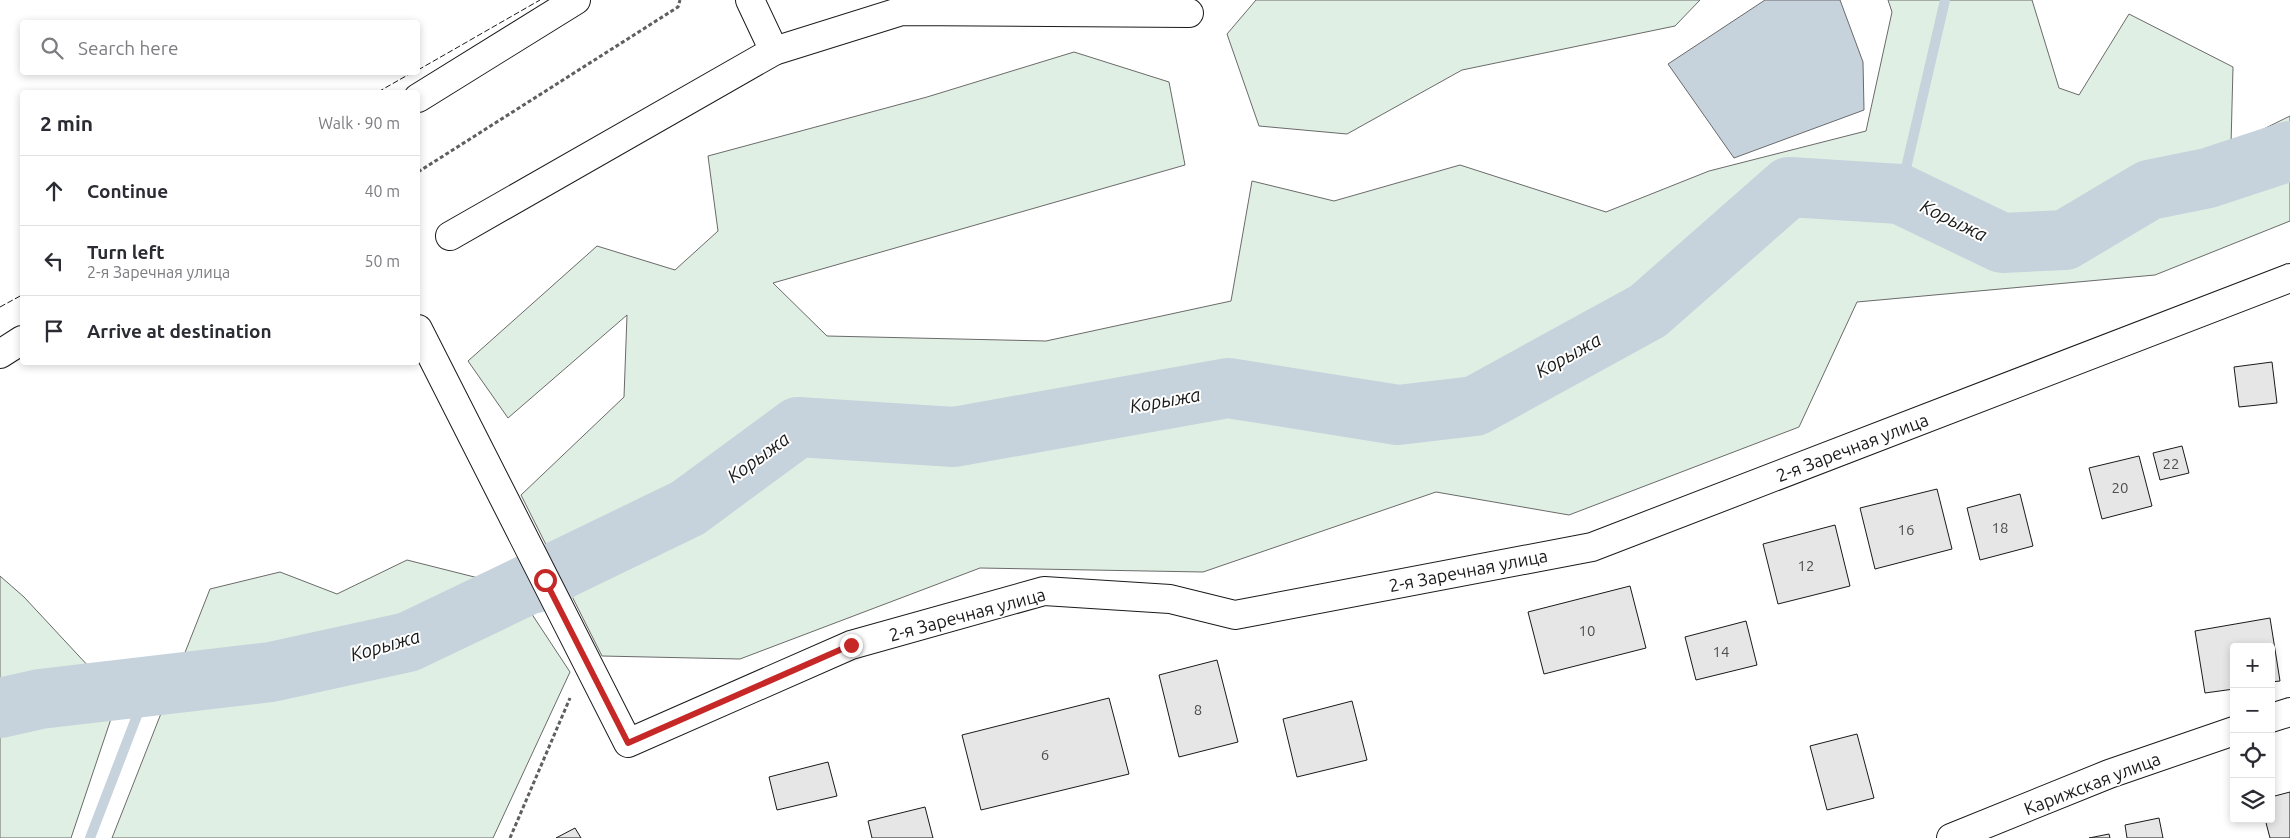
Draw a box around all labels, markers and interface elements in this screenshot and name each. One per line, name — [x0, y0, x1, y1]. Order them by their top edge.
search box — [20, 20, 420, 75]
icon: search — [38, 34, 66, 62]
text: Search here — [78, 37, 178, 59]
text: 2 min — [40, 111, 93, 135]
text: Walk · 90 m — [318, 114, 400, 132]
icon: ahead — [40, 177, 68, 205]
text: Continue — [87, 180, 168, 202]
text: 40 m — [364, 182, 400, 200]
water label: Корыжа — [1917, 194, 1991, 246]
text: Turn left — [87, 241, 165, 263]
icon: left — [40, 247, 68, 275]
text: 50 m — [364, 252, 400, 270]
text: 2-я Заречная улица — [87, 263, 230, 281]
icon: arrive — [40, 317, 68, 345]
text: Arrive at destination — [87, 320, 272, 342]
water label: Корыжа — [1531, 328, 1605, 382]
water label: Корыжа — [1128, 383, 1202, 417]
street label: 2-я Заречная улица — [1773, 409, 1931, 485]
water label: Корыжа — [723, 427, 793, 487]
house number: 22 — [2163, 455, 2179, 472]
house number: 20 — [2112, 479, 2128, 496]
house number: 18 — [1992, 519, 2008, 536]
house number: 16 — [1898, 521, 1914, 538]
street label: 2-я Заречная улица — [1387, 545, 1549, 595]
house number: 12 — [1798, 557, 1814, 574]
route start — [534, 569, 557, 592]
street label: 2-я Заречная улица — [887, 583, 1047, 645]
house number: 10 — [1579, 622, 1595, 639]
water label: Корыжа — [348, 625, 422, 665]
route end — [840, 634, 863, 657]
house number: 14 — [1713, 643, 1729, 660]
map controls — [2230, 643, 2275, 823]
button: + — [2230, 643, 2275, 688]
button: − — [2230, 688, 2275, 733]
house number: 8 — [1194, 701, 1202, 718]
button: locate — [2230, 733, 2275, 778]
house number: 6 — [1041, 746, 1049, 763]
street label: Карижская улица — [2021, 748, 2163, 818]
button: layers — [2230, 778, 2275, 823]

